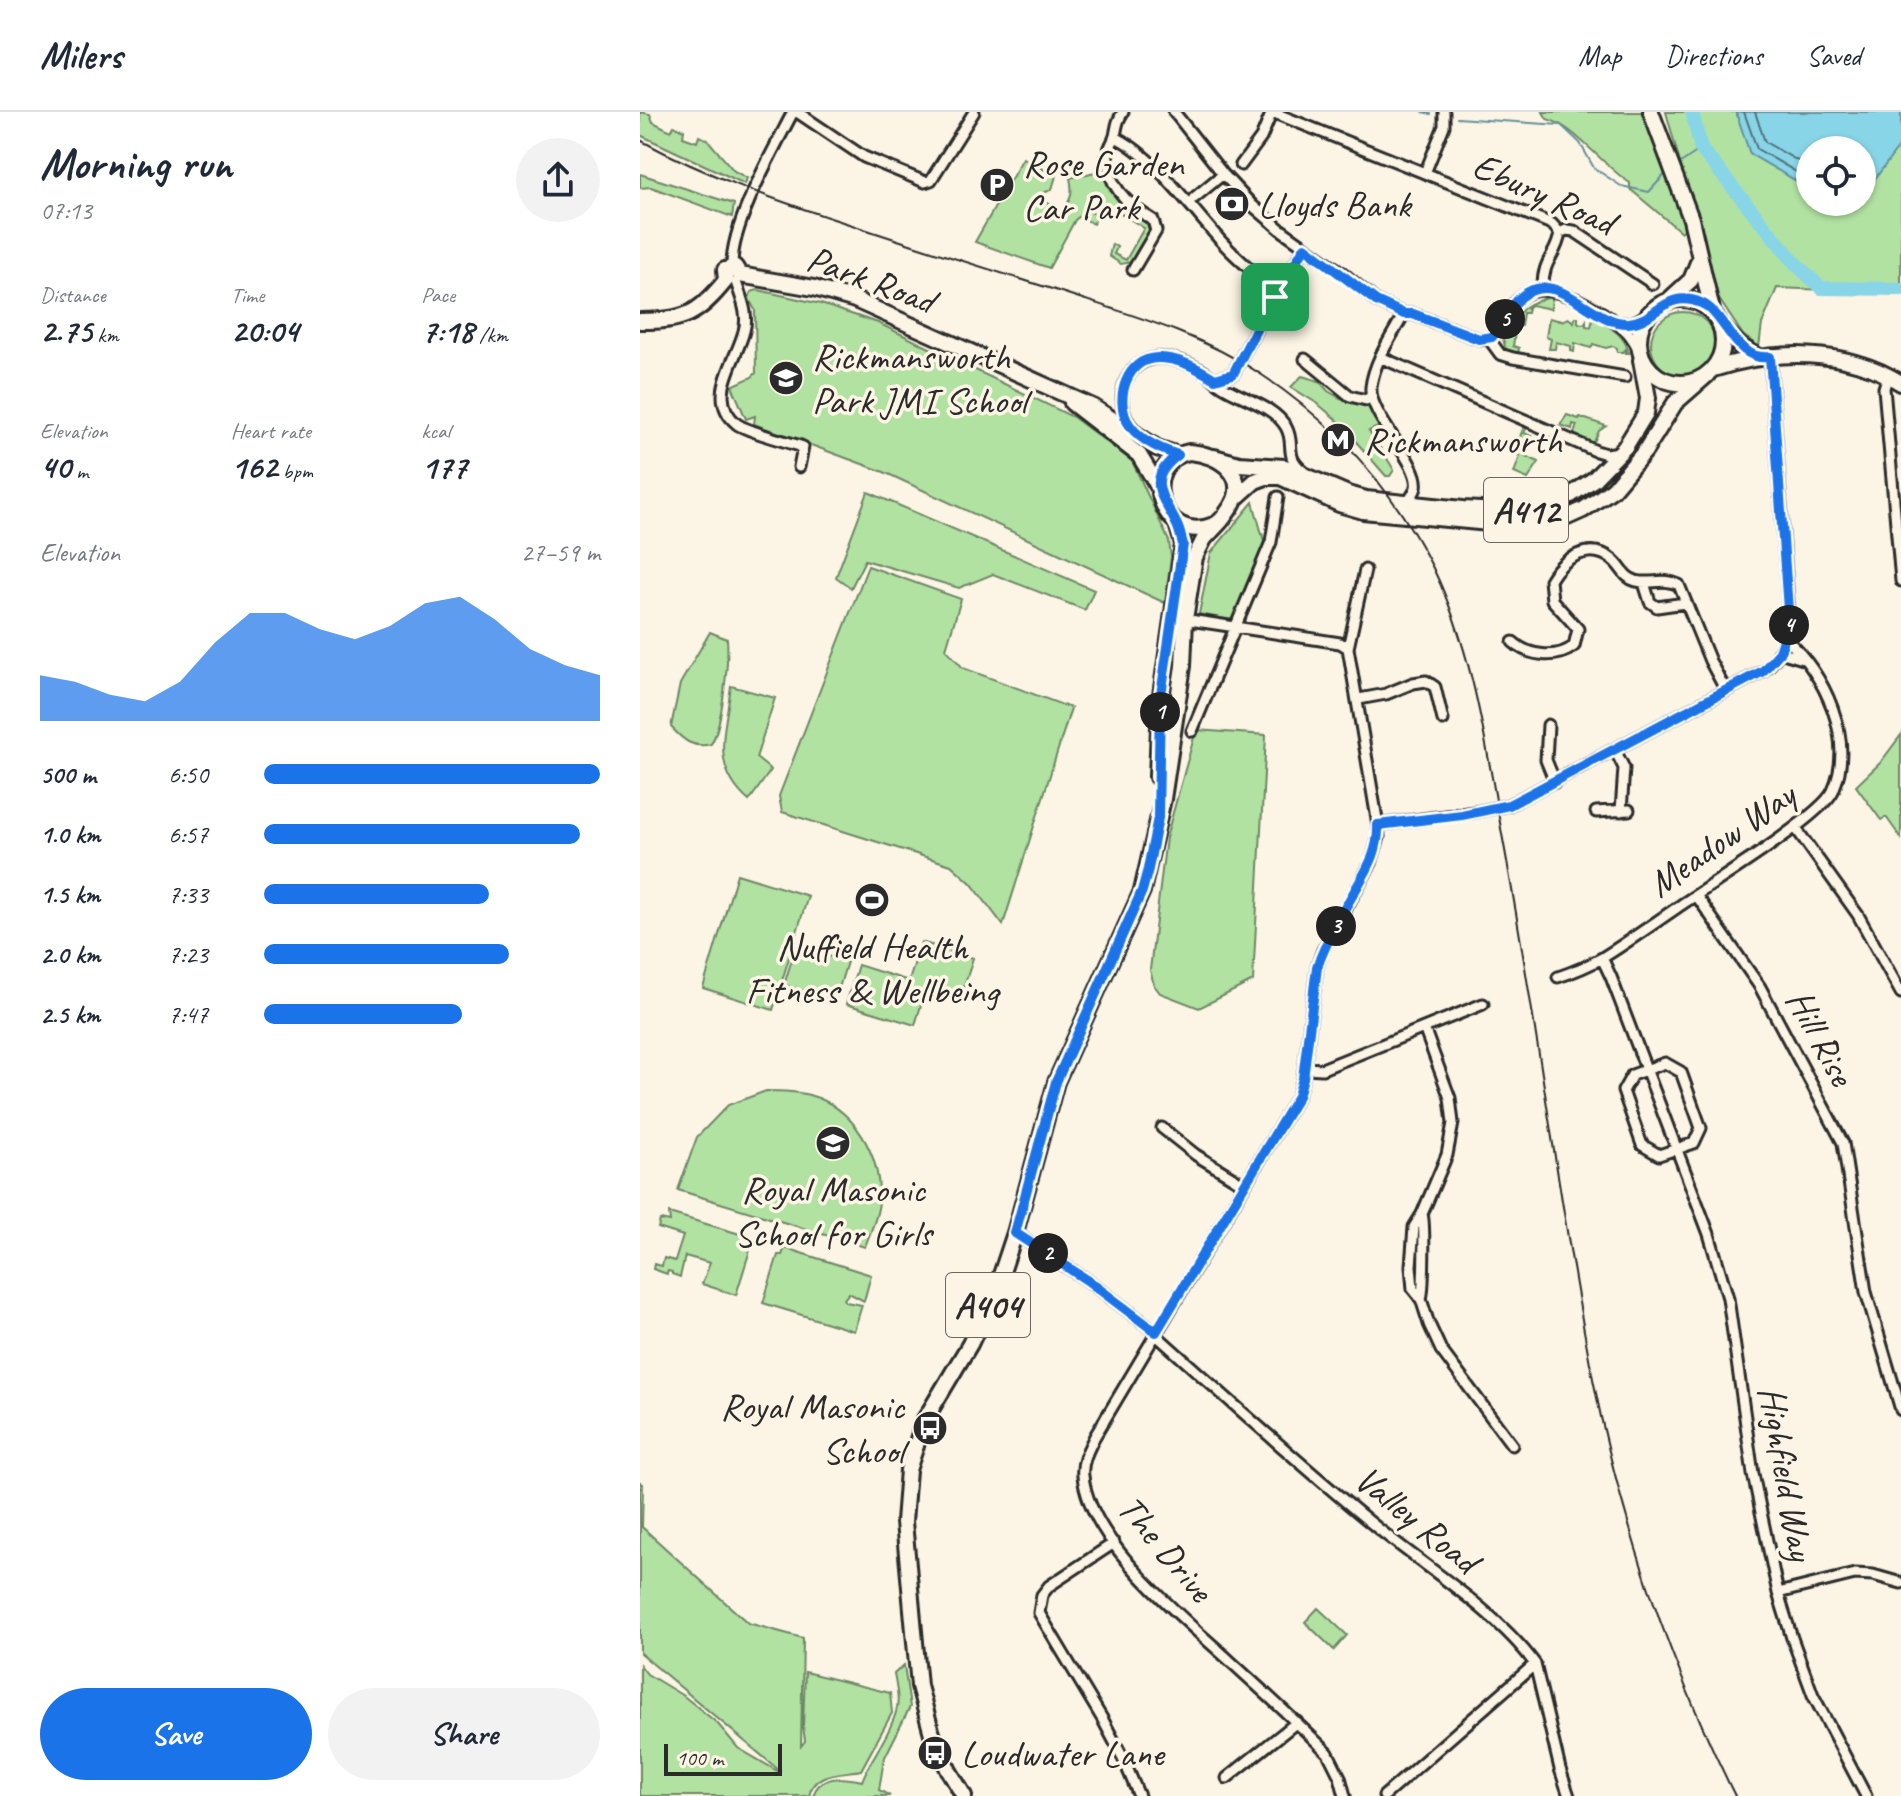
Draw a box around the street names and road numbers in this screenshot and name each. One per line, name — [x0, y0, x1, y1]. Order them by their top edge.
street label: Ebury Road — [1466, 141, 1627, 248]
street label: Park Road — [801, 235, 946, 326]
road number: A412 — [1484, 478, 1568, 542]
street label: Meadow Way — [1639, 770, 1807, 907]
street label: Hill Rise — [1776, 981, 1867, 1096]
road number: A404 — [946, 1273, 1030, 1337]
street label: Highfield Way — [1748, 1382, 1825, 1567]
street label: Valley Road — [1345, 1455, 1493, 1587]
street label: The Drive — [1107, 1485, 1225, 1613]

